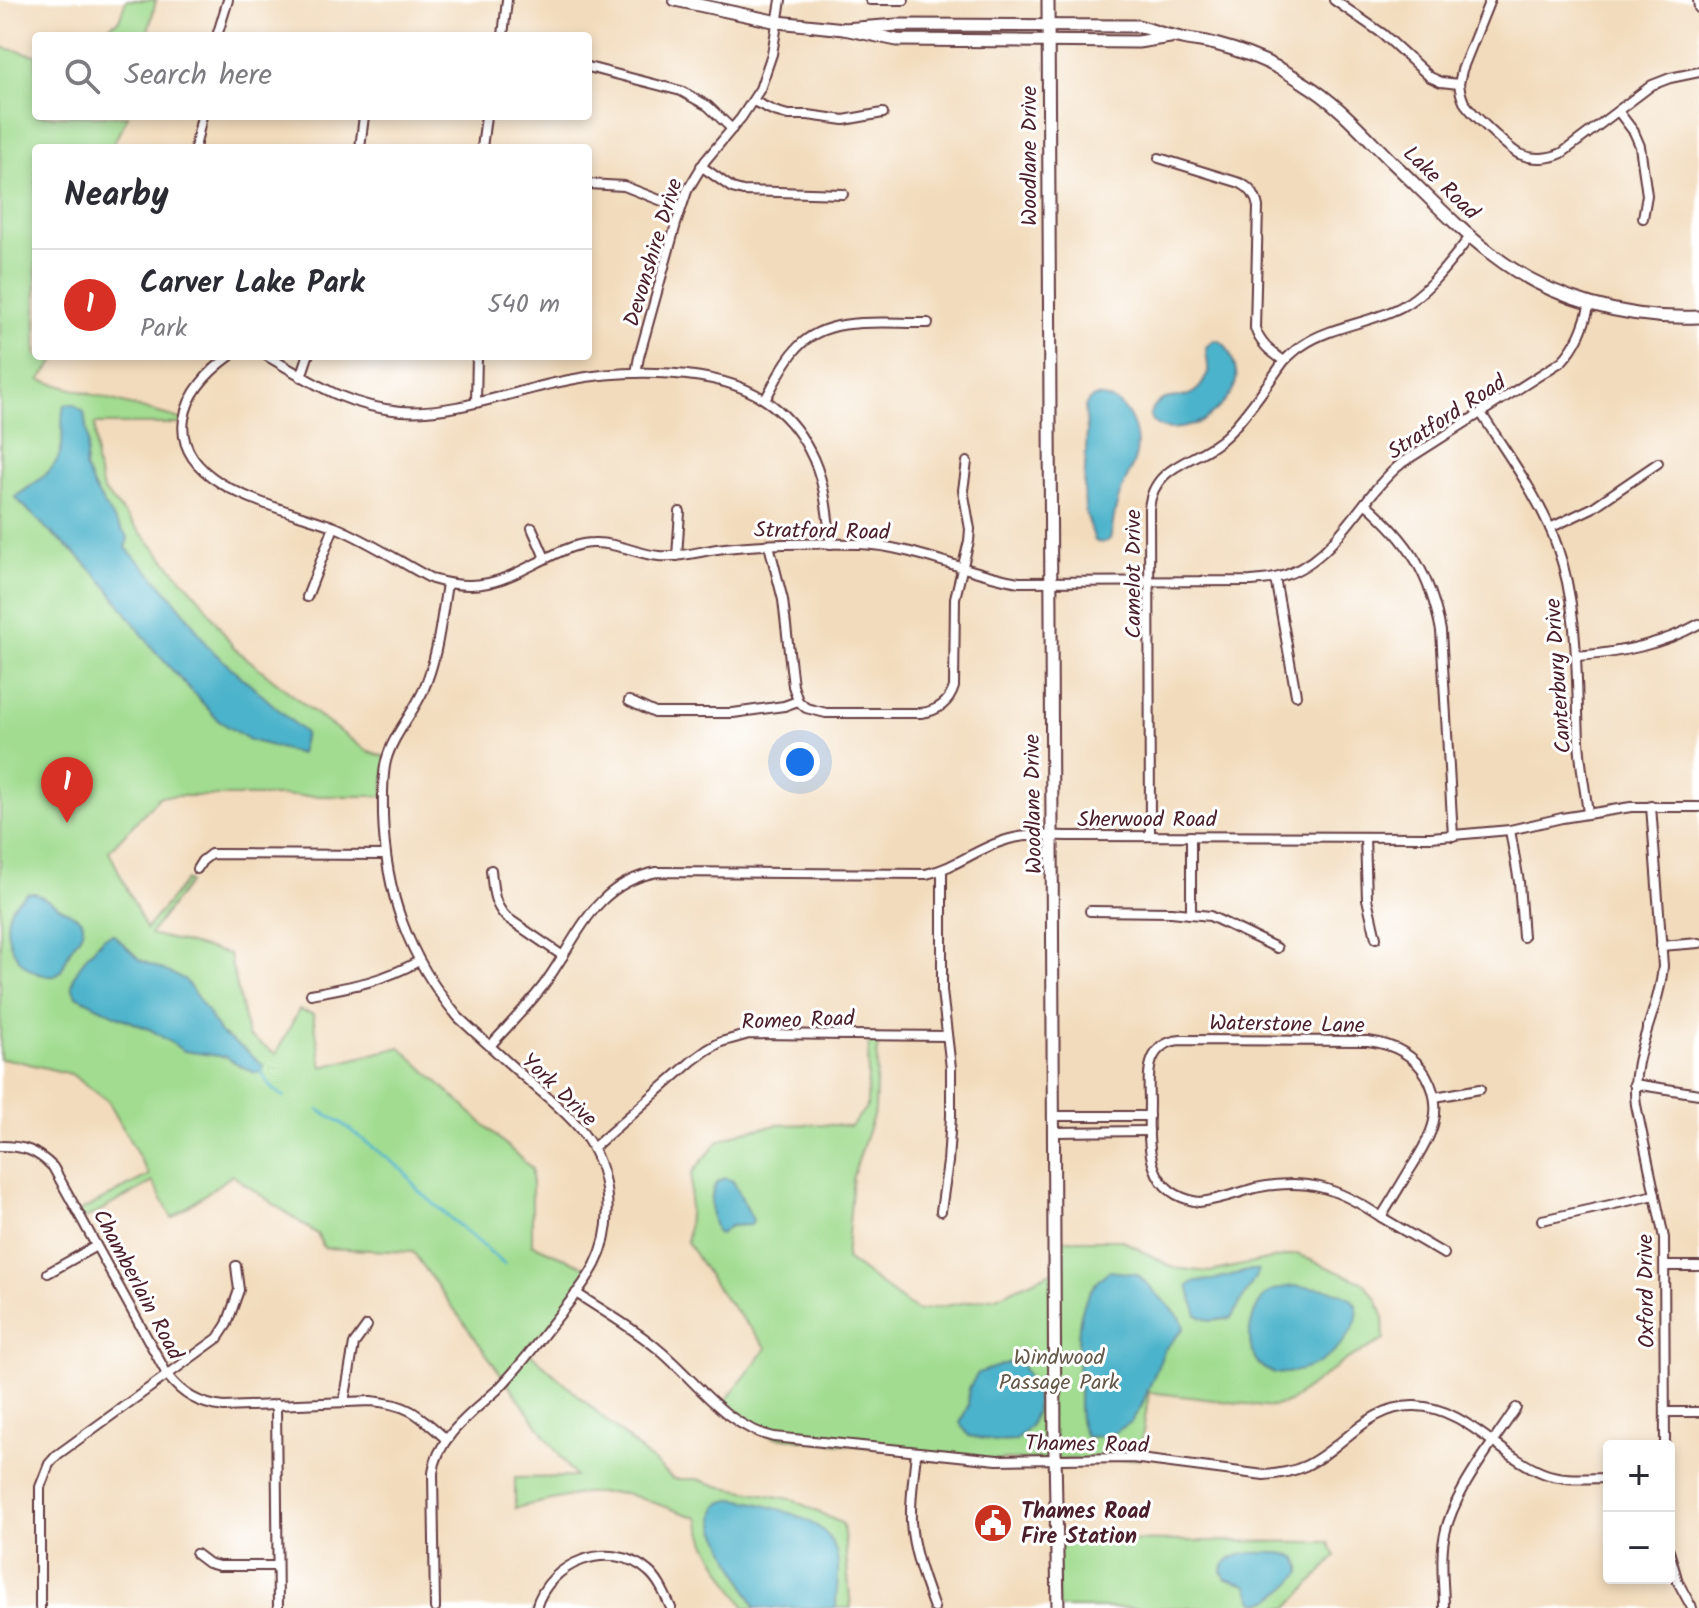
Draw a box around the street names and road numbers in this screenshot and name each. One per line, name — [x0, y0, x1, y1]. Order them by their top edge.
street label: Woodlane Drive — [1013, 86, 1048, 226]
street label: Lake Road — [1394, 138, 1487, 230]
street label: Devonshire Drive — [615, 174, 694, 331]
street label: Stratford Road — [1381, 366, 1515, 470]
street label: Camelot Drive — [1117, 509, 1152, 639]
street label: Stratford Road — [754, 514, 891, 551]
street label: Canterbury Drive — [1537, 597, 1582, 755]
street label: Woodlane Drive — [1016, 733, 1053, 874]
street label: Sherwood Road — [1077, 803, 1218, 838]
street label: Romeo Road — [741, 1002, 856, 1041]
street label: Waterstone Lane — [1209, 1007, 1365, 1044]
street label: York Drive — [512, 1045, 605, 1136]
street label: Chamberlain Road — [82, 1203, 192, 1368]
street label: Oxford Drive — [1629, 1234, 1666, 1348]
street label: Thames Road — [1025, 1427, 1150, 1464]

